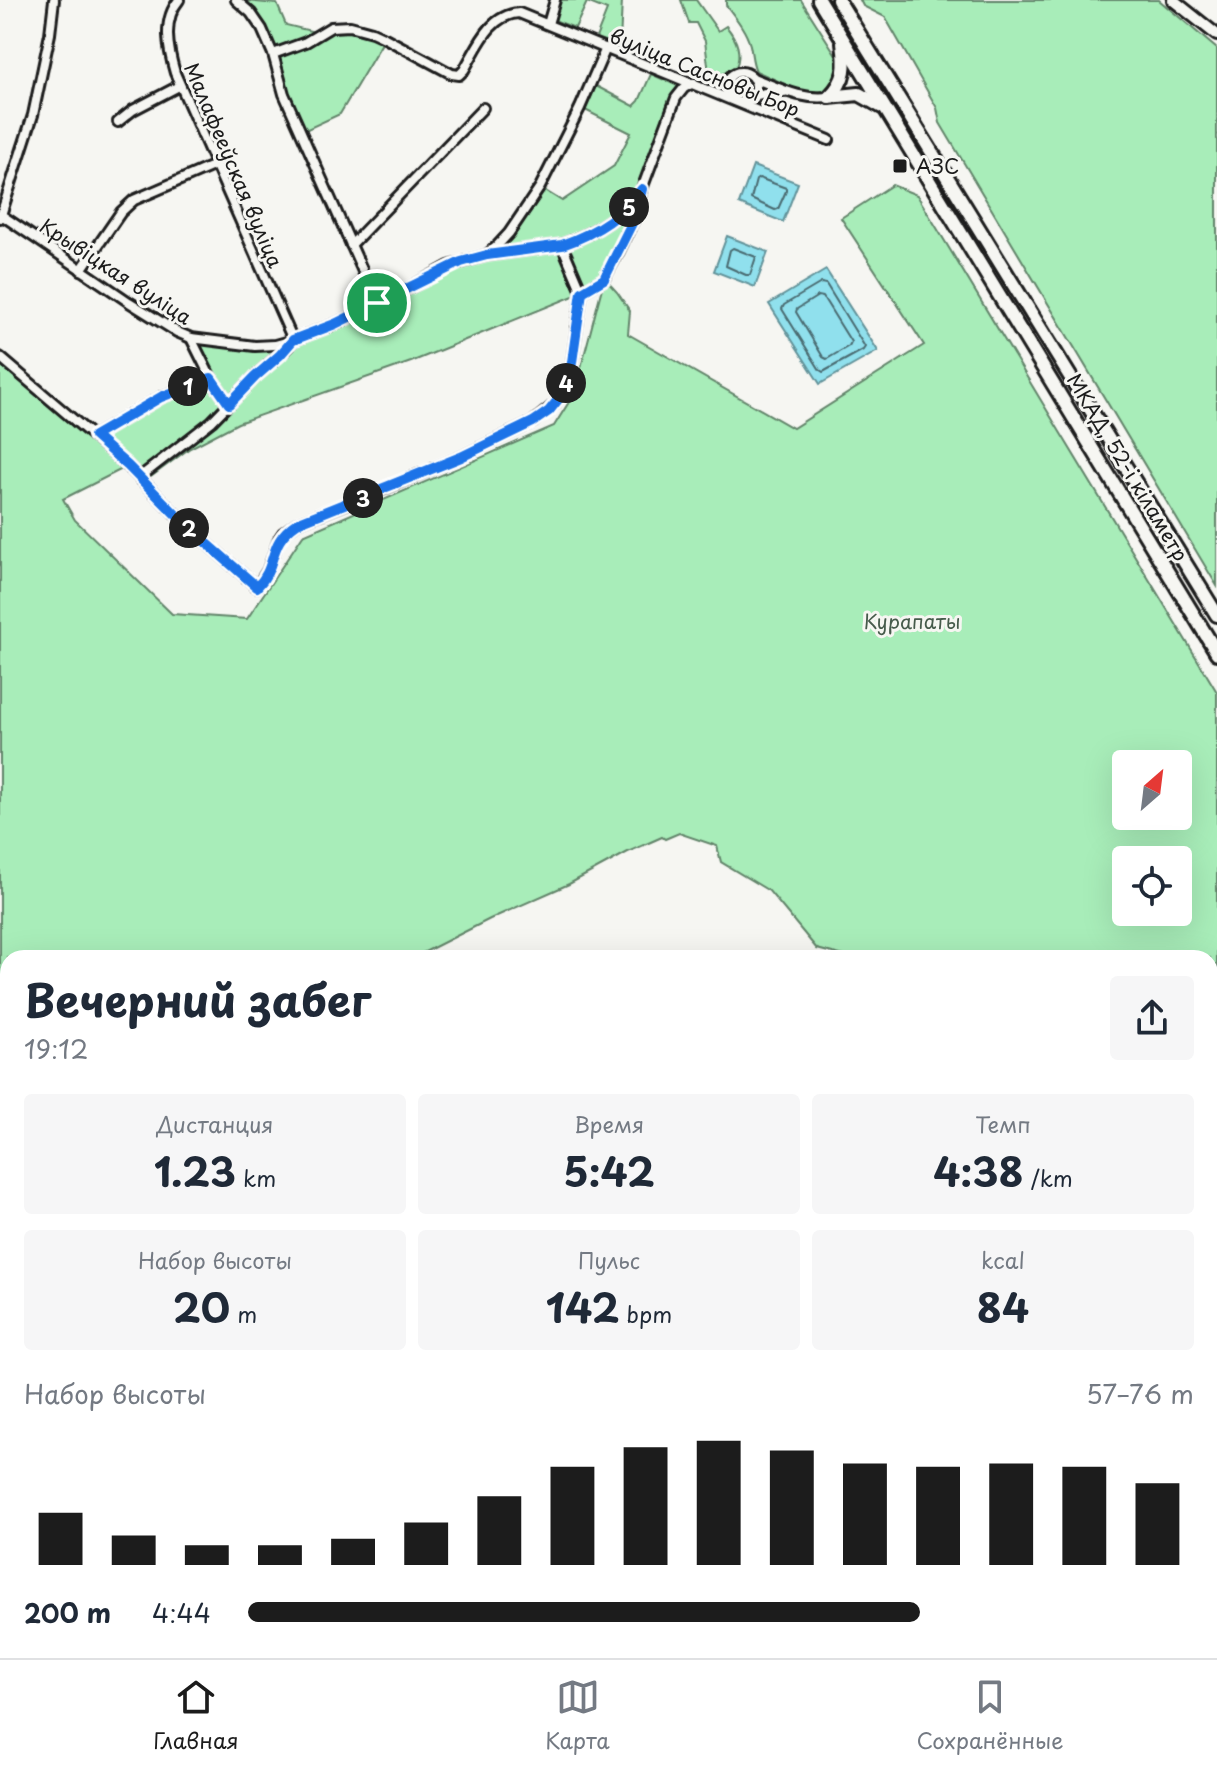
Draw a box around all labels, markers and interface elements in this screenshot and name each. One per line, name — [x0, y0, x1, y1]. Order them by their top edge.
street label: вуліца Сасновы Бор — [605, 20, 805, 124]
street label: Малафееўская вуліца — [177, 58, 291, 273]
place label: АЗС — [916, 151, 959, 181]
marker: АЗС — [891, 157, 909, 175]
pin: 5 — [609, 187, 649, 227]
text: 5 — [622, 190, 636, 223]
street label: Крывіцкая вуліца — [34, 210, 199, 332]
pin — [343, 269, 411, 337]
icon: arrive — [355, 281, 399, 325]
pin: 4 — [546, 363, 586, 403]
pin: 1 — [168, 366, 208, 406]
text: 4 — [559, 366, 573, 399]
street label: МКАД, 52-і кіламетр — [1060, 367, 1196, 567]
text: 1 — [183, 369, 193, 402]
pin: 3 — [343, 478, 383, 518]
text: 3 — [356, 481, 370, 514]
pin: 2 — [169, 508, 209, 548]
text: 2 — [181, 511, 197, 544]
park label: Курапаты — [864, 606, 960, 636]
north arrow — [1112, 750, 1192, 830]
map controls — [1112, 750, 1192, 926]
button: locate — [1112, 846, 1192, 926]
text: Вечерний забег — [24, 966, 371, 1032]
button: share — [1110, 976, 1194, 1060]
text: 19:12 — [24, 1029, 88, 1068]
text: Дистанция — [157, 1107, 273, 1140]
text: Время — [574, 1107, 644, 1140]
text: Темп — [975, 1107, 1031, 1140]
text: 1.23 — [154, 1140, 236, 1201]
text: 5:42 — [563, 1140, 655, 1201]
text: 4:38 — [933, 1140, 1023, 1201]
text: km — [236, 1161, 276, 1194]
text: /km — [1023, 1161, 1073, 1194]
text: Набор высоты — [138, 1243, 292, 1276]
text: Пульс — [578, 1243, 640, 1276]
text: kcal — [981, 1243, 1025, 1276]
text: 20 — [173, 1276, 230, 1337]
text: 142 — [546, 1276, 619, 1337]
text: 84 — [977, 1276, 1029, 1337]
text: m — [230, 1297, 257, 1330]
text: bpm — [619, 1297, 672, 1330]
text: Набор высоты — [24, 1374, 206, 1413]
text: 57–76 m — [1086, 1374, 1194, 1413]
text: 200 m — [24, 1593, 111, 1632]
text: 4:44 — [152, 1593, 211, 1632]
tab: Главная — [153, 1675, 239, 1756]
tab: Карта — [545, 1675, 610, 1756]
tab: Сохранённые — [917, 1675, 1064, 1756]

